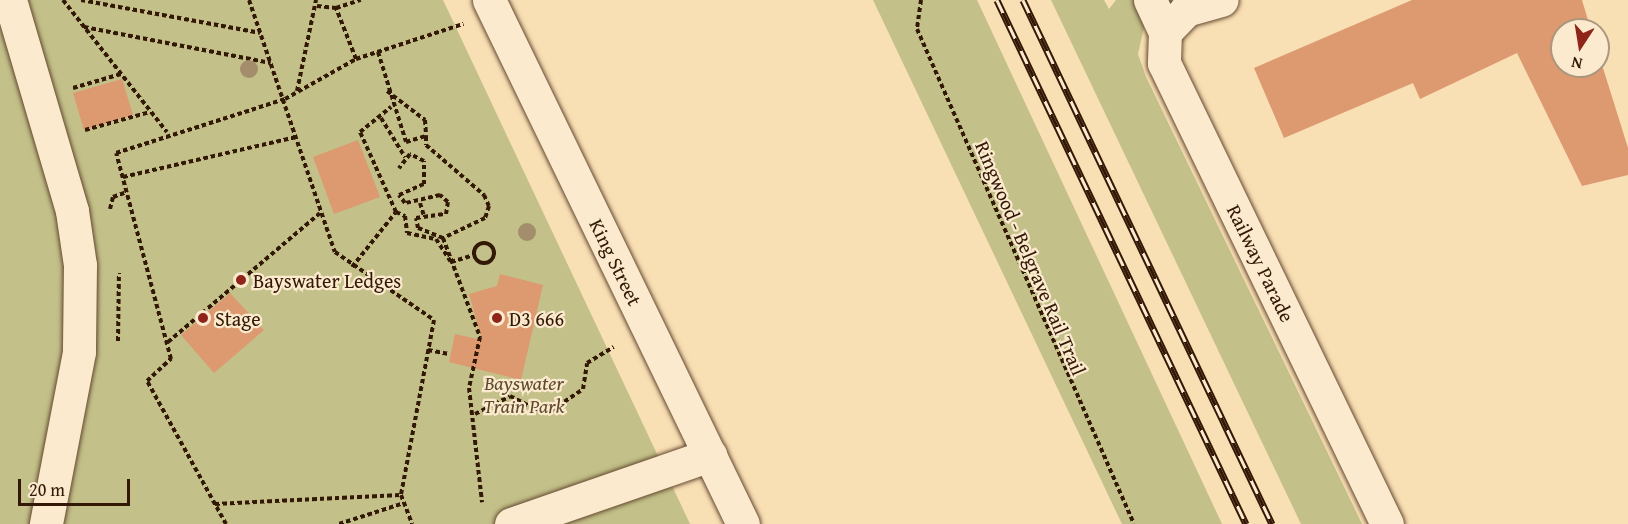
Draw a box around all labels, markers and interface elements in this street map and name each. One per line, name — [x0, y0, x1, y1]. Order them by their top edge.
north arrow — [1550, 18, 1610, 78]
text: N — [1569, 51, 1584, 77]
street label: Ringwood - Belgrave Rail Trail — [971, 137, 1091, 379]
street label: Railway Parade — [1222, 200, 1300, 326]
street label: King Street — [585, 215, 647, 309]
place label: Bayswater Ledges — [253, 268, 401, 292]
marker: Bayswater Ledges — [234, 273, 248, 287]
place label: Stage — [215, 306, 261, 330]
place label: D3 666 — [509, 306, 564, 330]
marker: Stage — [196, 311, 210, 325]
marker: D3 666 — [490, 311, 504, 325]
park label: Bayswater Train Park — [483, 371, 565, 418]
scale bar — [21, 467, 134, 505]
text: 20 m — [29, 476, 65, 503]

